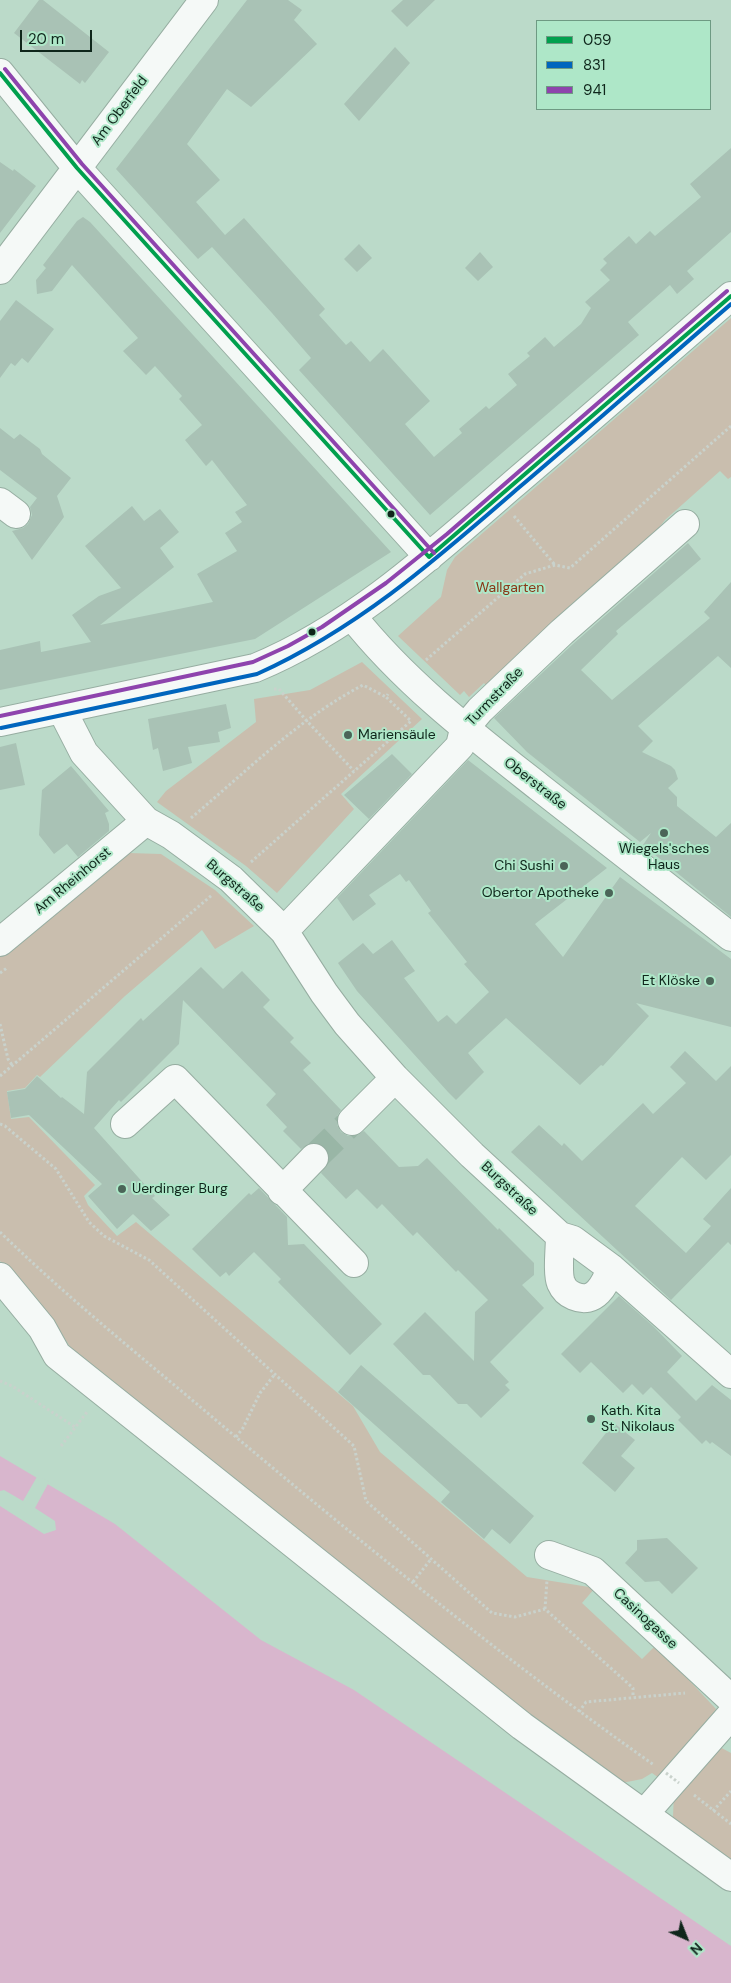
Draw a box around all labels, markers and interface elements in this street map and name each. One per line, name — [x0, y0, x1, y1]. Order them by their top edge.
scale bar — [22, 20, 95, 52]
legend — [536, 20, 711, 110]
text: 20 m — [28, 29, 64, 49]
text: 059 — [583, 30, 611, 50]
text: 831 — [583, 55, 605, 75]
street label: Am Oberfeld — [88, 73, 152, 149]
text: 941 — [583, 80, 606, 100]
unlabelled marker — [386, 509, 396, 519]
park label: Wallgarten — [476, 580, 544, 596]
unlabelled marker — [307, 627, 317, 637]
street label: Turmstraße — [463, 664, 527, 730]
place label: Mariensäule — [358, 727, 436, 743]
marker: Mariensäule — [342, 729, 354, 741]
street label: Oberstraße — [500, 754, 570, 814]
marker: Wiegels'sches Haus — [658, 827, 670, 839]
place label: Wiegels'sches Haus — [619, 841, 709, 874]
street label: Am Rheinhorst — [31, 844, 115, 918]
street label: Burgstraße — [203, 856, 267, 916]
place label: Chi Sushi — [494, 858, 554, 874]
marker: Chi Sushi — [558, 860, 570, 872]
place label: Obertor Apotheke — [482, 885, 599, 901]
marker: Obertor Apotheke — [603, 887, 615, 899]
place label: Et Klöske — [642, 973, 700, 989]
marker: Et Klöske — [704, 975, 716, 987]
street label: Burgstraße — [477, 1159, 541, 1219]
place label: Uerdinger Burg — [132, 1181, 228, 1197]
marker: Uerdinger Burg — [116, 1183, 128, 1195]
place label: Kath. Kita St. Nikolaus — [601, 1403, 675, 1435]
marker: Kath. Kita St. Nikolaus — [585, 1413, 597, 1425]
street label: Casinogasse — [609, 1585, 681, 1653]
north arrow — [661, 1913, 711, 1963]
text: N — [686, 1939, 706, 1959]

